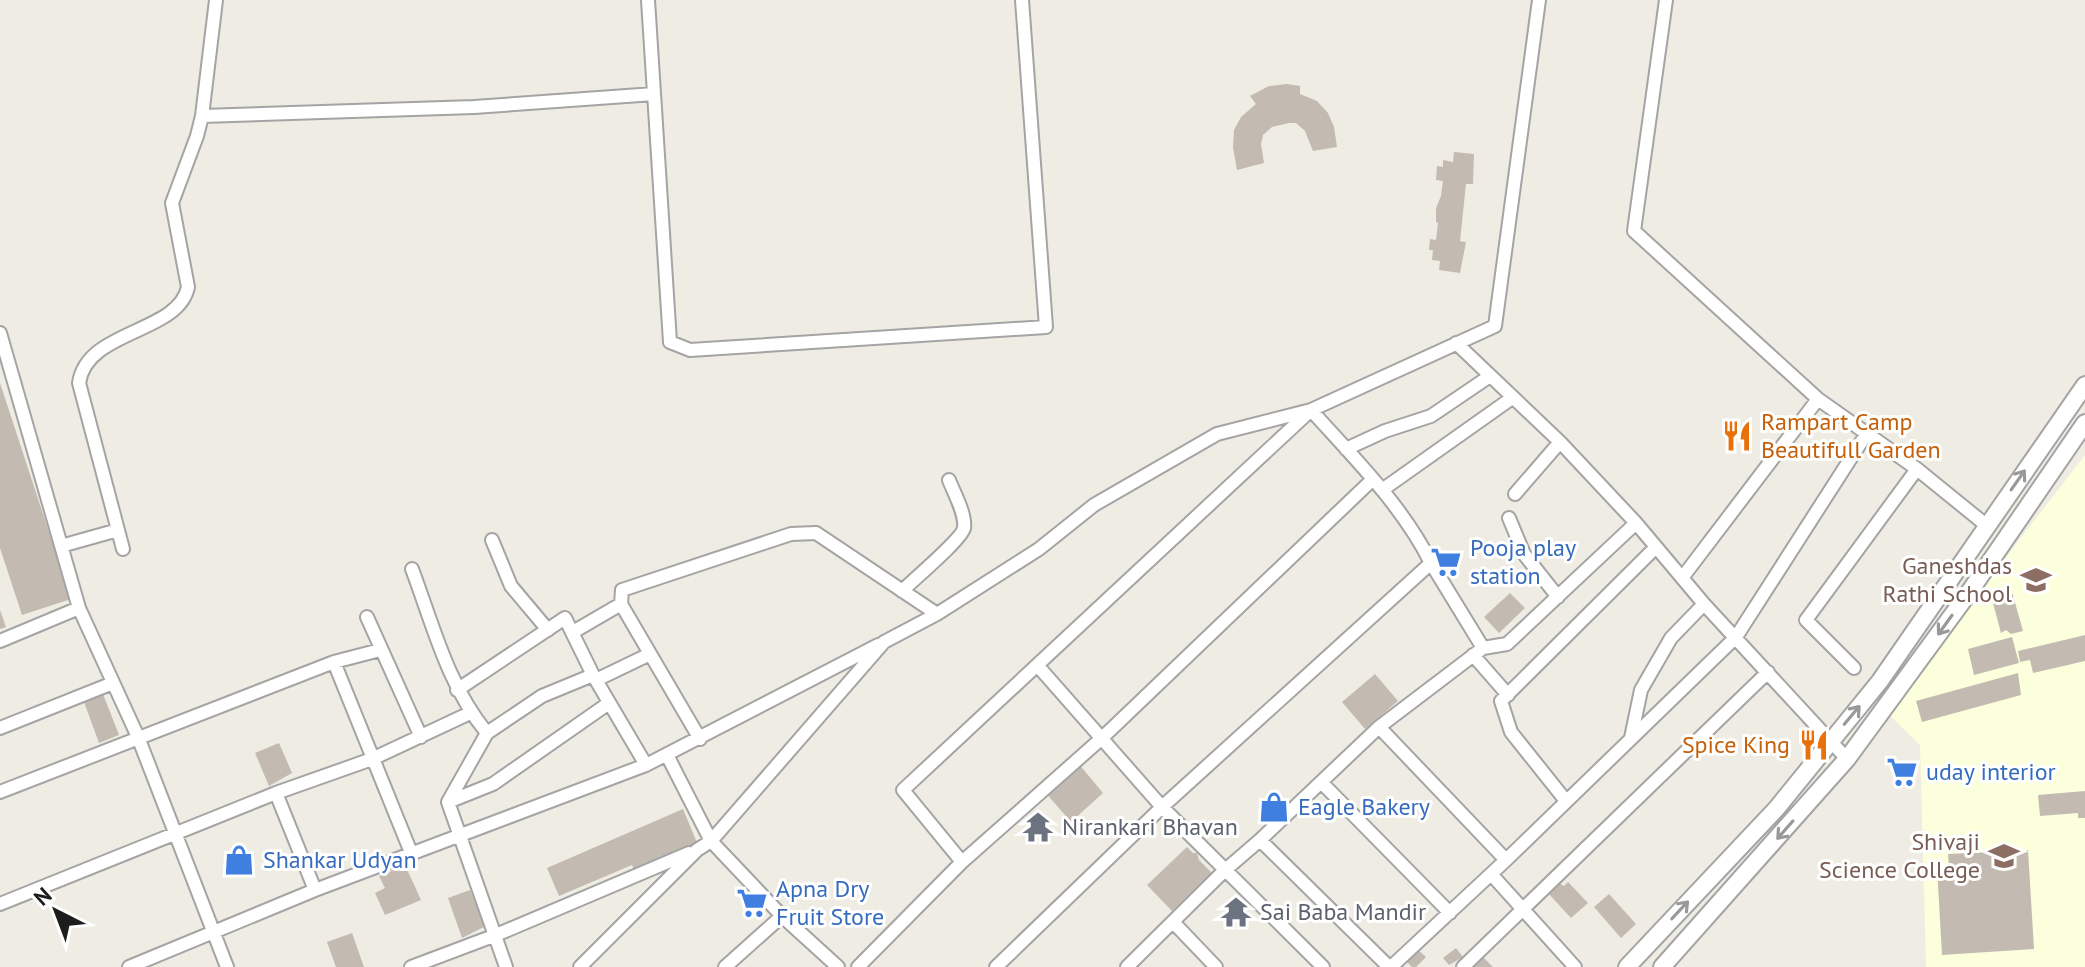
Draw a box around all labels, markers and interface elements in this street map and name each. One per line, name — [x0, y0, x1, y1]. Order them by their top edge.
place label: Rampart Camp Beautifull Garden — [1761, 406, 1941, 465]
restaurant icon: Rampart Camp Beautifull Garden — [1720, 419, 1754, 453]
one-way arrow — [2010, 470, 2026, 492]
place label: Pooja play station — [1470, 532, 1576, 591]
supermarket icon: Pooja play station — [1429, 545, 1463, 579]
place label: Ganeshdas Rathi School — [1883, 550, 2012, 609]
school or university icon: Ganeshdas Rathi School — [2019, 563, 2053, 597]
one-way arrow — [1937, 614, 1954, 635]
one-way arrow — [1843, 705, 1861, 726]
restaurant icon: Spice King — [1797, 728, 1831, 762]
place label: Spice King — [1682, 729, 1790, 760]
supermarket icon: uday interior — [1885, 755, 1919, 789]
place label: uday interior — [1926, 756, 2056, 787]
shop icon: Eagle Bakery — [1257, 790, 1291, 824]
place label: Eagle Bakery — [1298, 791, 1430, 822]
temple icon: Nirankari Bhavan — [1021, 810, 1055, 844]
place label: Nirankari Bhavan — [1062, 811, 1238, 842]
one-way arrow — [1776, 819, 1794, 839]
place label: Shivaji Science College — [1819, 826, 1980, 885]
school or university icon: Shivaji Science College — [1987, 839, 2021, 873]
shop icon: Shankar Udyan — [222, 843, 256, 877]
place label: Shankar Udyan — [263, 844, 417, 875]
north arrow — [16, 871, 96, 951]
place label: Apna Dry Fruit Store — [776, 873, 884, 932]
text: N — [28, 881, 57, 911]
supermarket icon: Apna Dry Fruit Store — [735, 886, 769, 920]
temple icon: Sai Baba Mandir — [1219, 895, 1253, 929]
place label: Sai Baba Mandir — [1260, 896, 1426, 927]
one-way arrow — [1671, 901, 1689, 921]

